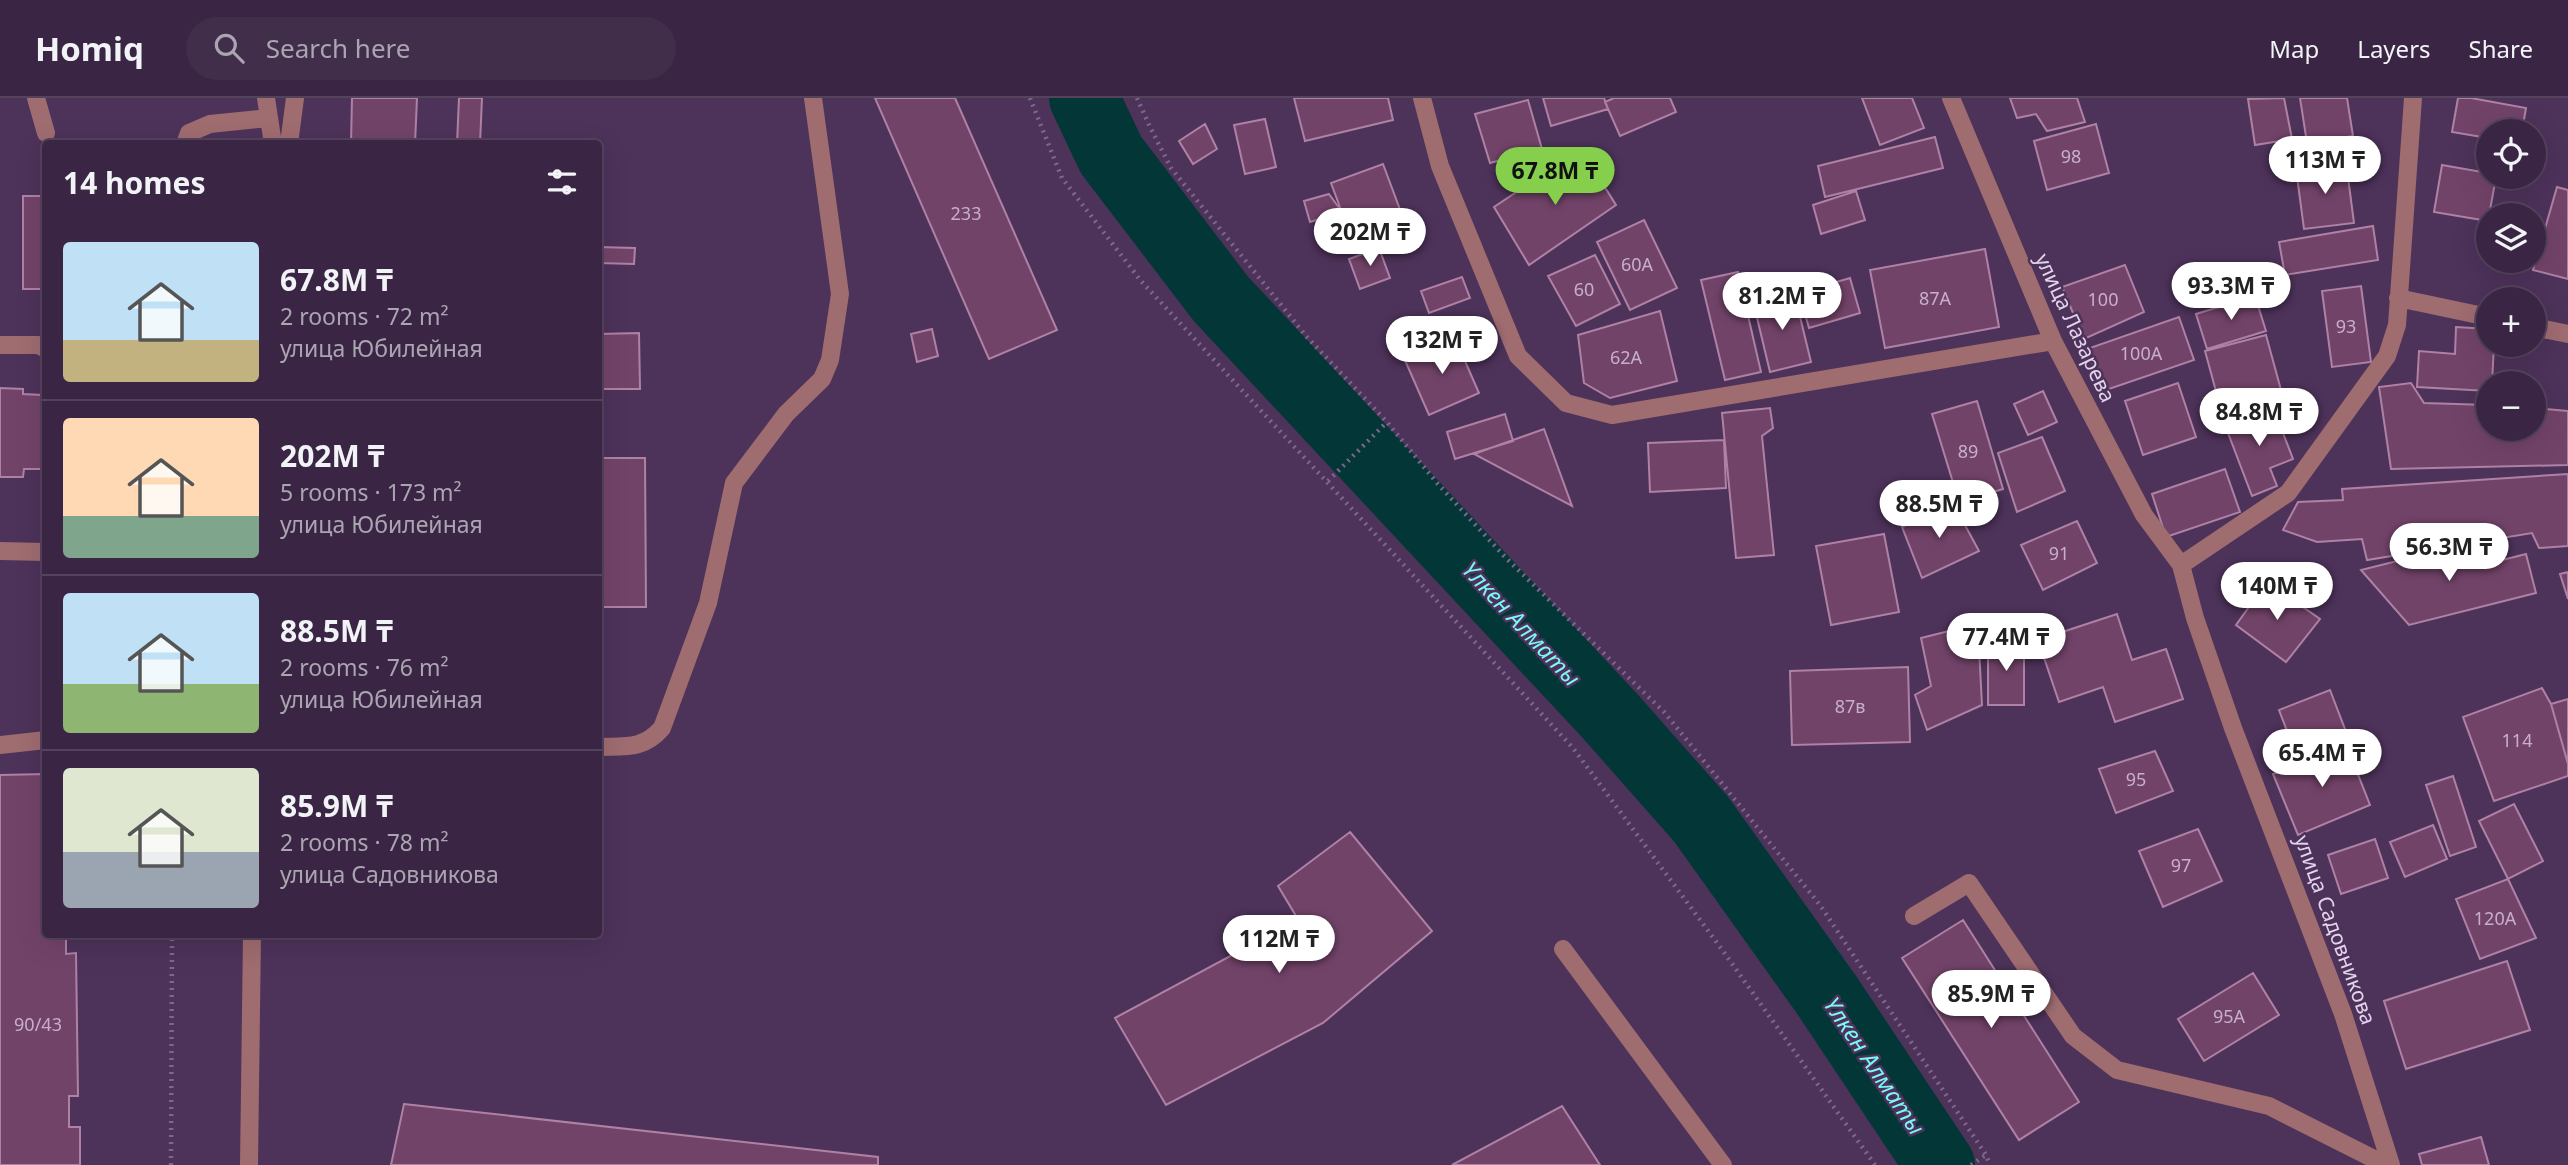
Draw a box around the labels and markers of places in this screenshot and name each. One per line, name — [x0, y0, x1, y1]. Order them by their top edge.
pin: 113M ₸ — [2268, 136, 2382, 196]
pin: 67.8M ₸ — [1490, 148, 1620, 207]
pin: 202M ₸ — [1313, 208, 1427, 268]
pin: 93.3M ₸ — [2166, 262, 2296, 322]
pin: 81.2M ₸ — [1717, 272, 1847, 332]
pin: 132M ₸ — [1385, 316, 1499, 376]
pin: 84.8M ₸ — [2194, 388, 2324, 448]
pin: 88.5M ₸ — [1874, 480, 2004, 540]
pin: 56.3M ₸ — [2384, 524, 2514, 583]
pin: 140M ₸ — [2220, 562, 2334, 622]
pin: 77.4M ₸ — [1941, 614, 2071, 673]
pin: 65.4M ₸ — [2257, 730, 2387, 789]
pin: 112M ₸ — [1222, 916, 1336, 975]
pin: 85.9M ₸ — [1926, 970, 2056, 1030]

